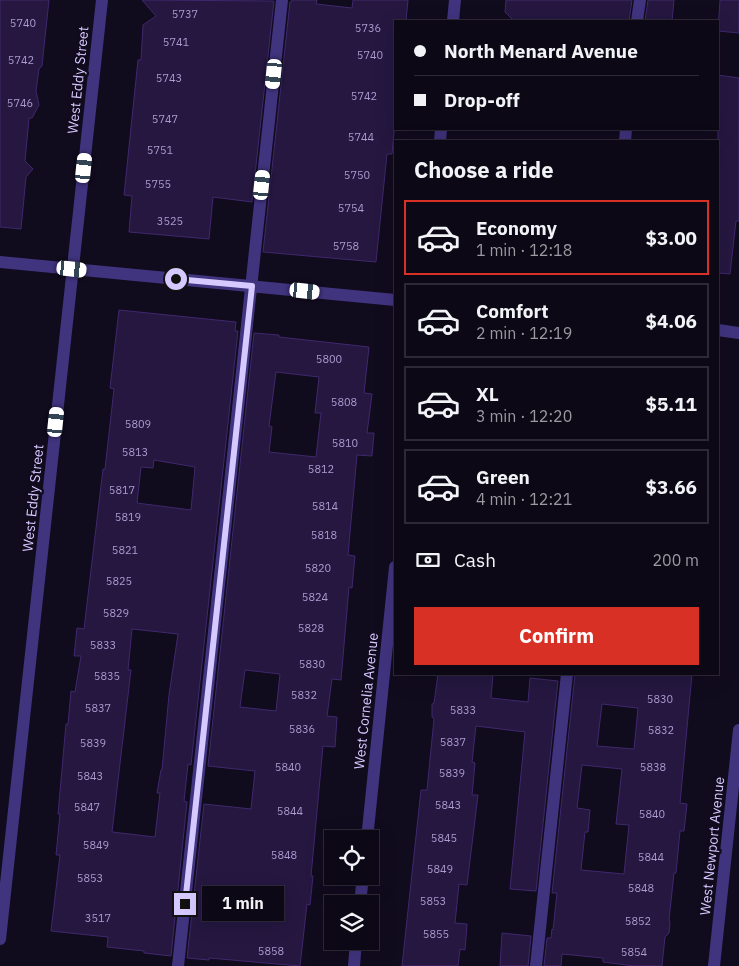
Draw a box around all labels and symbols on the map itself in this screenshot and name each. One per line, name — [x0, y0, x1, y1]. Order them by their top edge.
house number: 5737 — [172, 7, 198, 21]
house number: 5740 — [10, 16, 36, 30]
house number: 5736 — [355, 21, 381, 35]
street label: West Eddy Street — [63, 25, 93, 135]
house number: 5741 — [163, 35, 190, 49]
house number: 5740 — [357, 48, 383, 62]
house number: 5742 — [8, 53, 34, 67]
car — [264, 58, 283, 90]
house number: 5743 — [156, 71, 182, 85]
house number: 5742 — [351, 89, 377, 103]
house number: 5746 — [7, 96, 33, 110]
house number: 5747 — [152, 112, 178, 126]
house number: 5744 — [348, 130, 375, 144]
house number: 5751 — [147, 143, 174, 157]
car — [74, 152, 93, 184]
house number: 5750 — [344, 168, 370, 182]
car — [252, 169, 271, 201]
house number: 5755 — [145, 177, 171, 191]
house number: 5754 — [338, 201, 365, 215]
house number: 3525 — [157, 214, 183, 228]
house number: 5758 — [333, 239, 359, 253]
car — [56, 260, 87, 278]
route start — [165, 268, 187, 290]
car — [289, 282, 320, 300]
house number: 5800 — [316, 352, 342, 366]
house number: 5808 — [331, 395, 357, 409]
car — [46, 406, 65, 438]
house number: 5809 — [125, 417, 151, 431]
house number: 5810 — [332, 436, 358, 450]
street label: West Eddy Street — [18, 443, 48, 553]
house number: 5813 — [122, 445, 148, 459]
house number: 5812 — [308, 462, 334, 476]
house number: 5817 — [109, 483, 135, 497]
house number: 5814 — [312, 499, 339, 513]
house number: 5819 — [115, 510, 141, 524]
house number: 5818 — [311, 528, 337, 542]
house number: 5821 — [112, 543, 139, 557]
house number: 5820 — [305, 561, 331, 575]
house number: 5825 — [106, 574, 132, 588]
house number: 5824 — [302, 590, 329, 604]
house number: 5829 — [103, 606, 129, 620]
house number: 5828 — [298, 621, 324, 635]
street label: West Cornelia Avenue — [350, 632, 382, 770]
house number: 5833 — [90, 638, 116, 652]
house number: 5830 — [299, 657, 325, 671]
house number: 5835 — [94, 669, 120, 683]
house number: 5832 — [291, 688, 317, 702]
house number: 5830 — [647, 692, 673, 706]
house number: 5837 — [85, 701, 111, 715]
house number: 5833 — [450, 703, 476, 717]
house number: 5836 — [289, 722, 315, 736]
house number: 5832 — [648, 723, 674, 737]
house number: 5837 — [440, 735, 466, 749]
house number: 5839 — [80, 736, 106, 750]
house number: 5840 — [275, 760, 301, 774]
house number: 5838 — [640, 760, 666, 774]
house number: 5839 — [439, 766, 465, 780]
house number: 5843 — [77, 769, 103, 783]
street label: West Newport Avenue — [696, 775, 728, 916]
house number: 5843 — [435, 798, 461, 812]
house number: 5847 — [74, 800, 100, 814]
house number: 5844 — [277, 804, 304, 818]
house number: 5840 — [639, 807, 665, 821]
house number: 5845 — [431, 831, 457, 845]
house number: 5849 — [83, 838, 109, 852]
house number: 5848 — [271, 848, 297, 862]
house number: 5844 — [638, 850, 665, 864]
house number: 5849 — [427, 862, 453, 876]
house number: 5853 — [77, 871, 103, 885]
house number: 5848 — [628, 881, 654, 895]
callout: 1 min — [202, 886, 285, 922]
route end — [174, 893, 196, 915]
house number: 5853 — [420, 894, 446, 908]
house number: 3517 — [85, 911, 111, 925]
house number: 5852 — [625, 914, 651, 928]
house number: 5855 — [423, 927, 449, 941]
house number: 5858 — [258, 944, 284, 958]
house number: 5854 — [621, 945, 648, 959]

